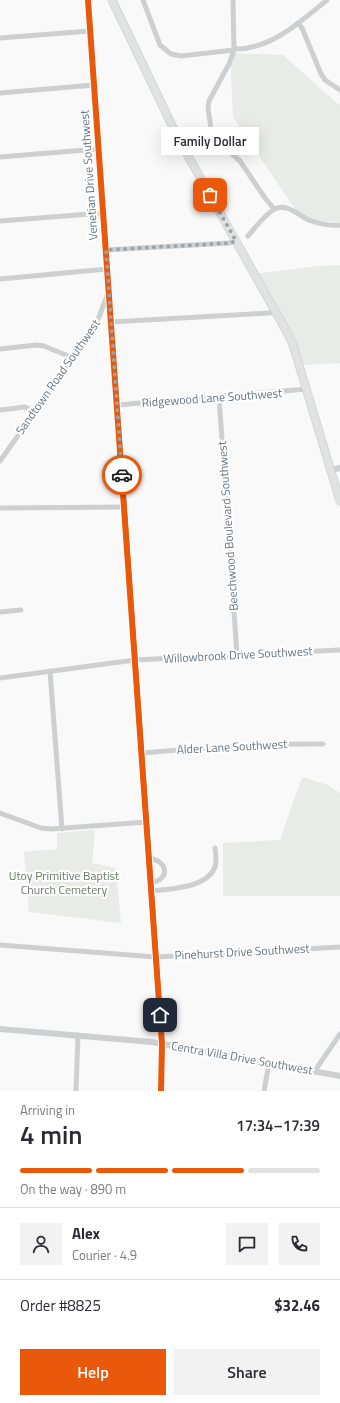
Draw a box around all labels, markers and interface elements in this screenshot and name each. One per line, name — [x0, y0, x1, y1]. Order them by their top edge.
street label: Venetian Drive Southwest — [74, 108, 103, 241]
callout: Family Dollar — [161, 127, 259, 155]
text: Family Dollar — [174, 131, 246, 151]
pin — [193, 178, 227, 212]
icon: bag — [199, 184, 221, 206]
street label: Sandtown Road Southwest — [10, 314, 105, 438]
street label: Ridgewood Lane Southwest — [141, 383, 284, 412]
street label: Beechwood Boulevard Southwest — [212, 440, 243, 612]
courier — [102, 455, 142, 495]
icon: car — [111, 464, 133, 486]
street label: Willowbrook Drive Southwest — [163, 641, 314, 668]
street label: Alder Lane Southwest — [176, 734, 289, 759]
park label: Utoy Primitive Baptist Church Cemetery — [9, 866, 120, 899]
street label: Pinehurst Drive Southwest — [174, 938, 311, 965]
pin — [143, 998, 177, 1032]
icon: home — [149, 1004, 171, 1026]
street label: Centra Villa Drive Southwest — [170, 1036, 315, 1079]
text: Arriving in — [20, 1100, 75, 1120]
text: 17:34–17:39 — [236, 1114, 320, 1137]
text: 4 min — [20, 1115, 83, 1154]
text: On the way · 890 m — [20, 1179, 126, 1199]
text: Alex — [72, 1222, 100, 1245]
button: person — [20, 1223, 62, 1265]
button: chat — [226, 1223, 268, 1265]
button: phone — [278, 1223, 320, 1265]
text: Courier · 4.9 — [72, 1245, 137, 1265]
text: Order #8825 — [20, 1294, 101, 1317]
text: $32.46 — [274, 1294, 320, 1317]
button: Help — [20, 1349, 166, 1395]
button: Share — [174, 1349, 320, 1395]

